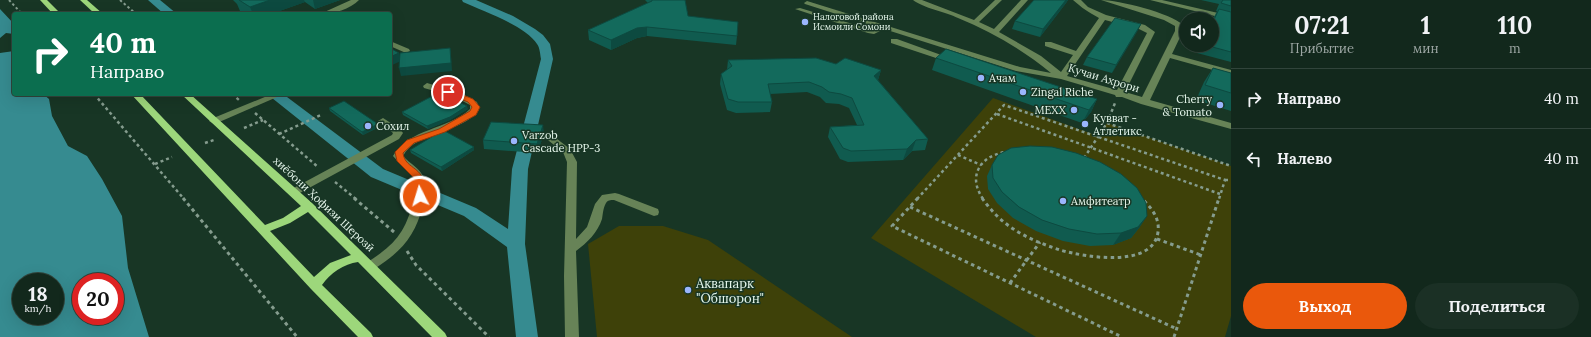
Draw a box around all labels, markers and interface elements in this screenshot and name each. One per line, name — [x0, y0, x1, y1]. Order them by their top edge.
text: 07:21 — [1294, 10, 1349, 41]
text: 1 — [1421, 10, 1431, 41]
text: 110 — [1497, 10, 1532, 41]
place label: Налоговой района Исмоили Сомони — [813, 11, 894, 32]
map controls — [1179, 12, 1219, 52]
button: sound — [1179, 12, 1219, 52]
marker: Налоговой района Исмоили Сомони — [800, 17, 810, 27]
text: 40 m — [90, 25, 156, 61]
icon: right — [24, 28, 76, 80]
text: Прибытие — [1290, 40, 1354, 57]
text: мин — [1413, 40, 1439, 57]
text: m — [1509, 40, 1521, 57]
text: Направо — [90, 60, 164, 83]
street label: Кучаи Ахрори — [1067, 61, 1141, 96]
place label: Ачам — [988, 71, 1016, 85]
marker: Ачам — [976, 73, 986, 83]
pin — [431, 75, 465, 109]
icon: arrive — [437, 81, 459, 103]
place label: Zingal Riche — [1031, 85, 1094, 99]
marker: Zingal Riche — [1018, 87, 1028, 97]
icon: right — [1243, 88, 1265, 110]
text: Направо — [1277, 89, 1341, 108]
text: 40 m — [1544, 89, 1579, 108]
place label: Cherry & Tomato — [1162, 92, 1212, 119]
marker: Cherry & Tomato — [1215, 100, 1225, 110]
place label: MEXX — [1034, 103, 1067, 117]
marker: MEXX — [1069, 105, 1079, 115]
place label: Кувват - Атлетикс — [1092, 111, 1142, 138]
place label: Сохил — [376, 119, 410, 133]
marker: Кувват - Атлетикс — [1080, 119, 1090, 129]
marker: Сохил — [363, 121, 373, 131]
place label: Varzob Cascade HPP-3 — [521, 128, 600, 155]
marker: Varzob Cascade HPP-3 — [509, 136, 519, 146]
icon: left — [1243, 148, 1265, 170]
text: Налево — [1277, 149, 1332, 168]
text: 40 m — [1544, 149, 1579, 168]
street label: хиёбони Ҳофизи Шерозӣ — [270, 153, 378, 255]
position arrow — [399, 175, 441, 217]
place label: Aмфитеатр — [1070, 194, 1131, 208]
marker: Aмфитеатр — [1058, 196, 1068, 206]
speed limit sign: 20 — [72, 273, 124, 325]
place label: Аквапарк "Обшорон" — [695, 275, 764, 307]
text: 18 — [28, 281, 48, 306]
button: Выход — [1243, 283, 1407, 329]
button: Поделиться — [1415, 283, 1579, 329]
marker: Аквапарк "Обшорон" — [683, 285, 693, 295]
text: km/h — [24, 302, 52, 315]

